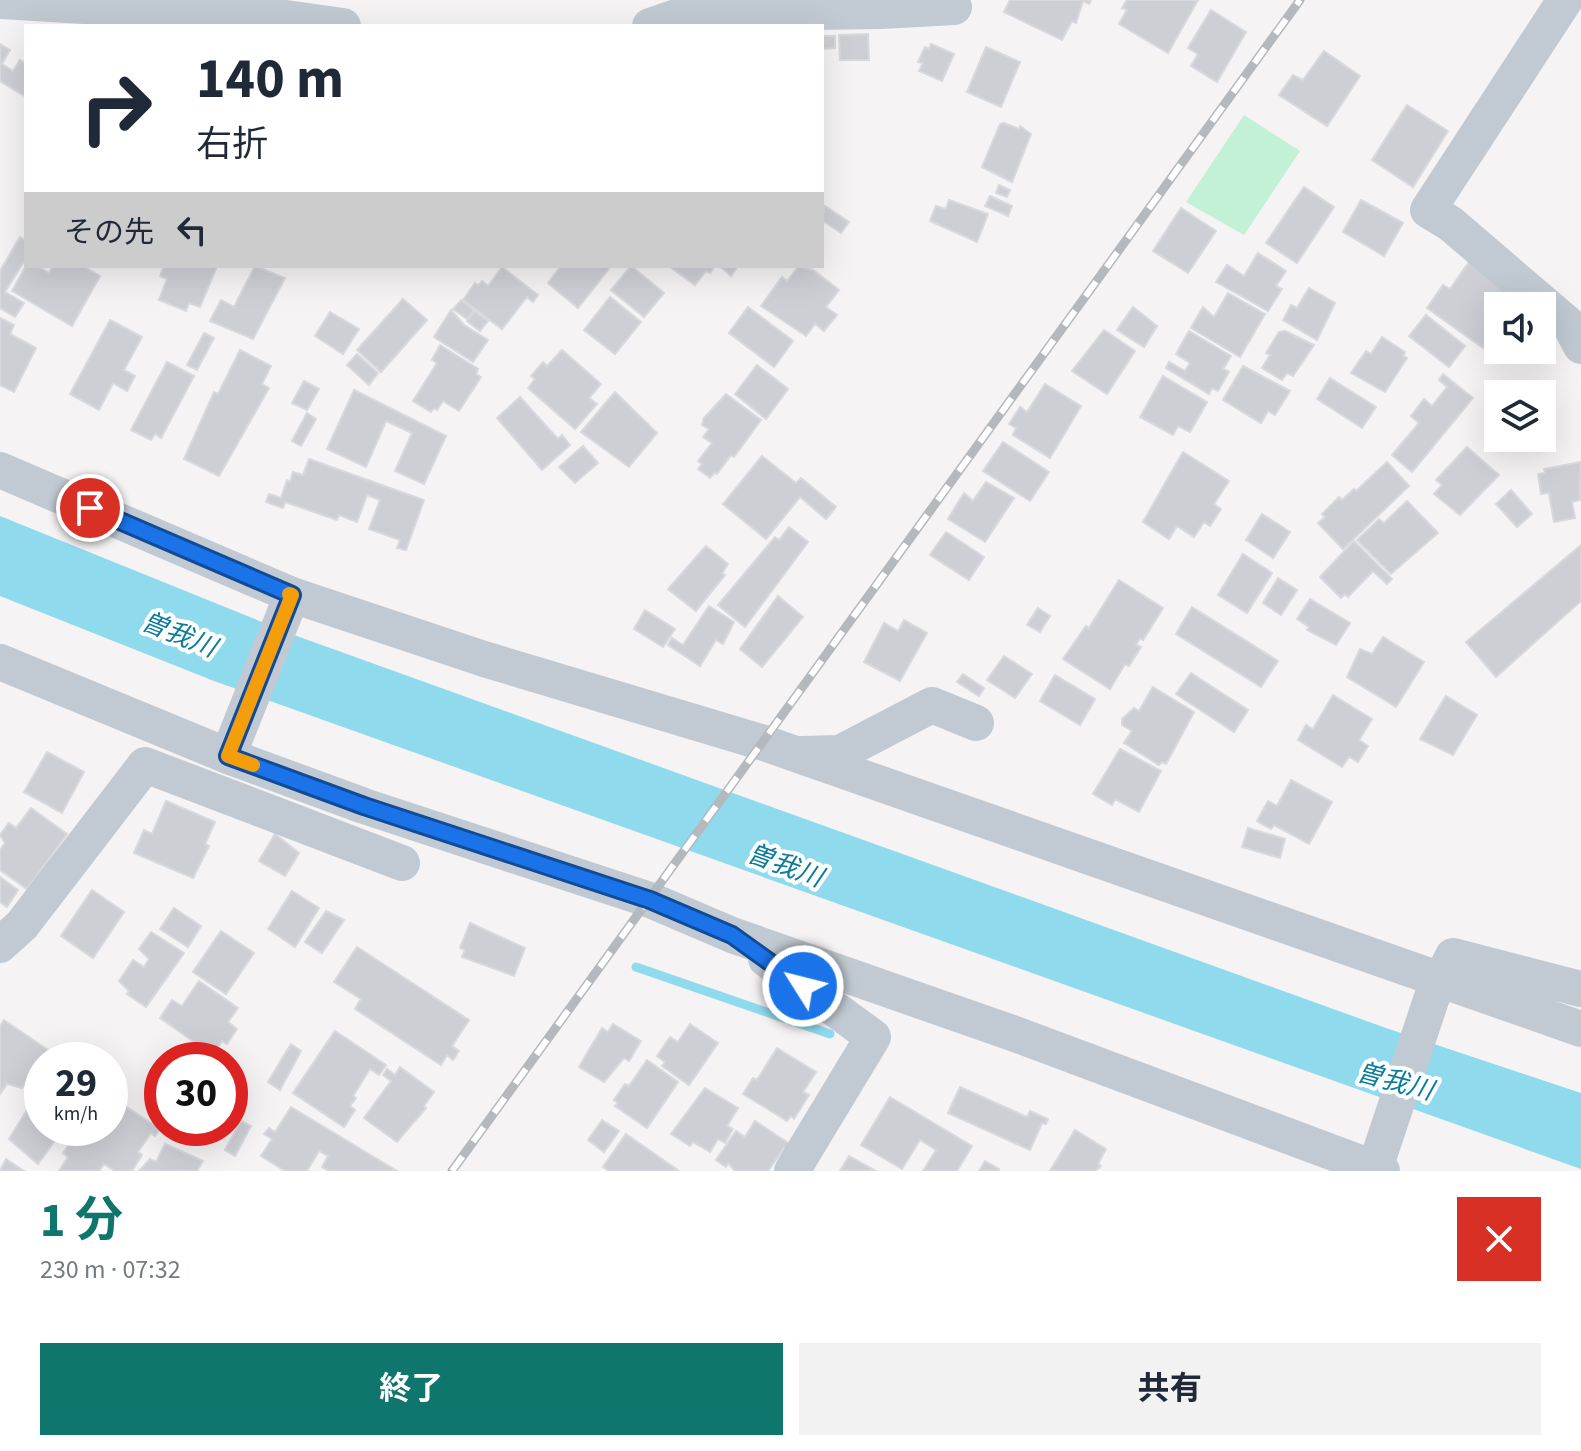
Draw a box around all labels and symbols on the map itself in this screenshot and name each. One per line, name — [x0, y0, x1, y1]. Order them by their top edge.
pin — [56, 474, 124, 542]
water label: 曽我川 — [136, 603, 225, 667]
water label: 曽我川 — [742, 835, 831, 897]
position arrow — [761, 944, 845, 1028]
speed limit sign: 30 — [144, 1042, 248, 1146]
water label: 曽我川 — [1352, 1054, 1440, 1110]

